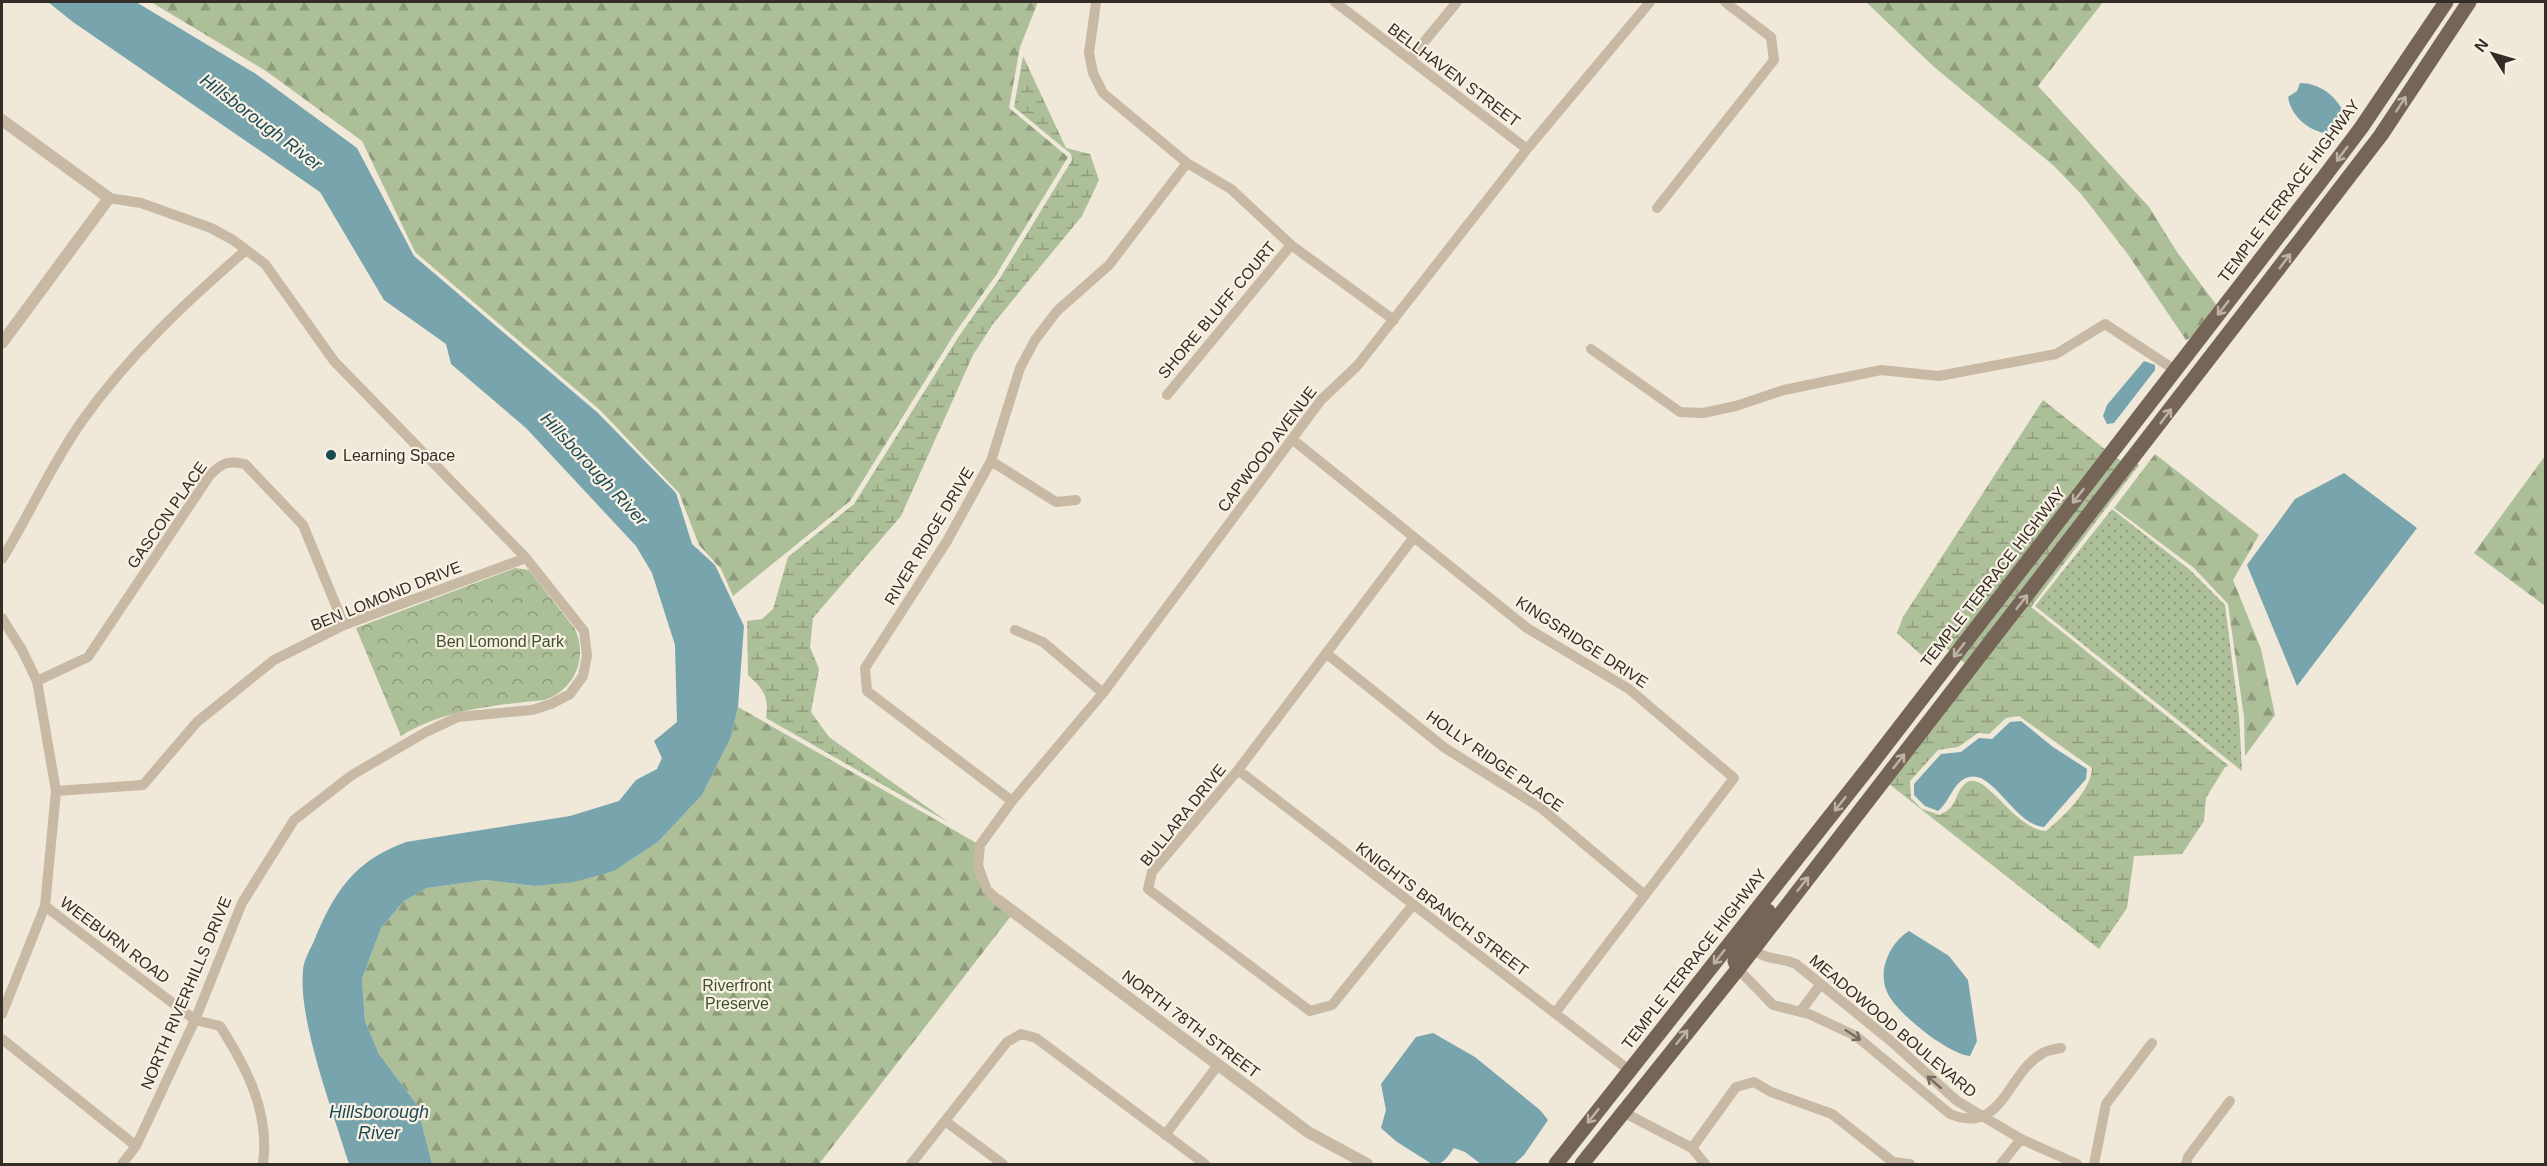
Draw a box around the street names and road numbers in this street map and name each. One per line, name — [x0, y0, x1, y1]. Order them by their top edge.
street label: BELLHAVEN STREET — [1385, 20, 1523, 130]
street label: TEMPLE TERRACE HIGHWAY — [2215, 96, 2363, 285]
street label: SHORE BLUFF COURT — [1155, 238, 1279, 382]
street label: CAPWOOD AVENUE — [1214, 383, 1320, 515]
street label: GASCON PLACE — [124, 458, 210, 572]
street label: RIVER RIDGE DRIVE — [881, 464, 977, 608]
street label: TEMPLE TERRACE HIGHWAY — [1917, 483, 2069, 670]
street label: BEN LOMOND DRIVE — [308, 558, 464, 634]
street label: KINGSRIDGE DRIVE — [1513, 593, 1651, 691]
street label: HOLLY RIDGE PLACE — [1423, 707, 1567, 815]
street label: BULLARA DRIVE — [1137, 761, 1229, 869]
street label: KNIGHTS BRANCH STREET — [1353, 839, 1531, 979]
street label: TEMPLE TERRACE HIGHWAY — [1618, 865, 1770, 1052]
street label: WEEBURN ROAD — [57, 893, 173, 987]
street label: NORTH RIVERHILLS DRIVE — [138, 894, 234, 1092]
street label: MEADOWOOD BOULEVARD — [1806, 951, 1980, 1101]
street label: NORTH 78TH STREET — [1119, 967, 1263, 1081]

